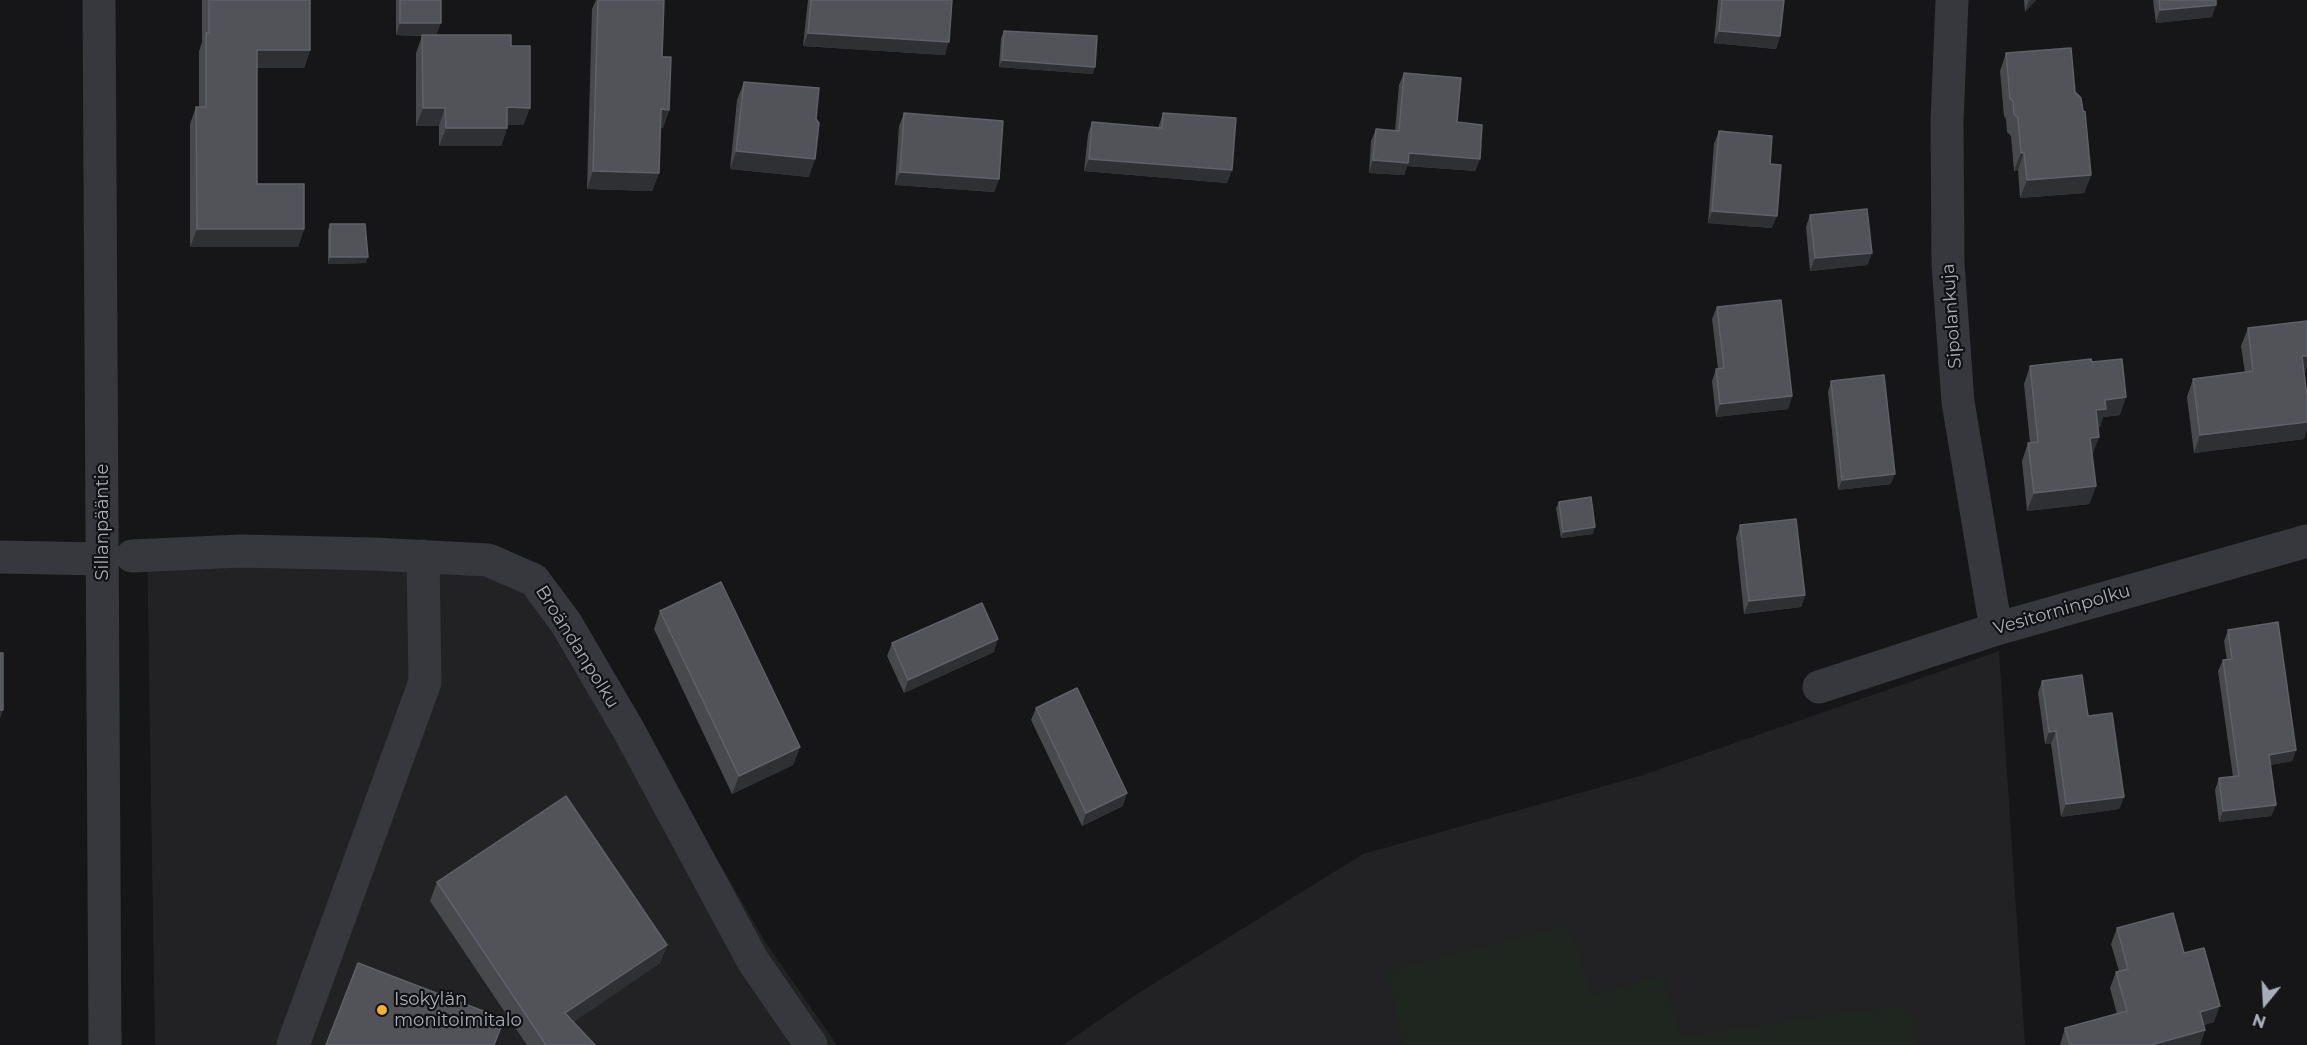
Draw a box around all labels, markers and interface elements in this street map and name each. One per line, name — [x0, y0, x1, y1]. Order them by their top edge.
street label: Sipolankuja — [1938, 263, 1966, 369]
street label: Sillanpääntie — [92, 464, 114, 580]
street label: Vesitorninpolku — [1991, 580, 2133, 640]
street label: Broändanpolku — [531, 582, 623, 712]
north arrow — [2235, 973, 2295, 1033]
place label: Isokylän monitoimitalo — [394, 989, 522, 1032]
marker: Isokylän monitoimitalo — [375, 1003, 389, 1017]
text: N — [2250, 1010, 2268, 1032]

